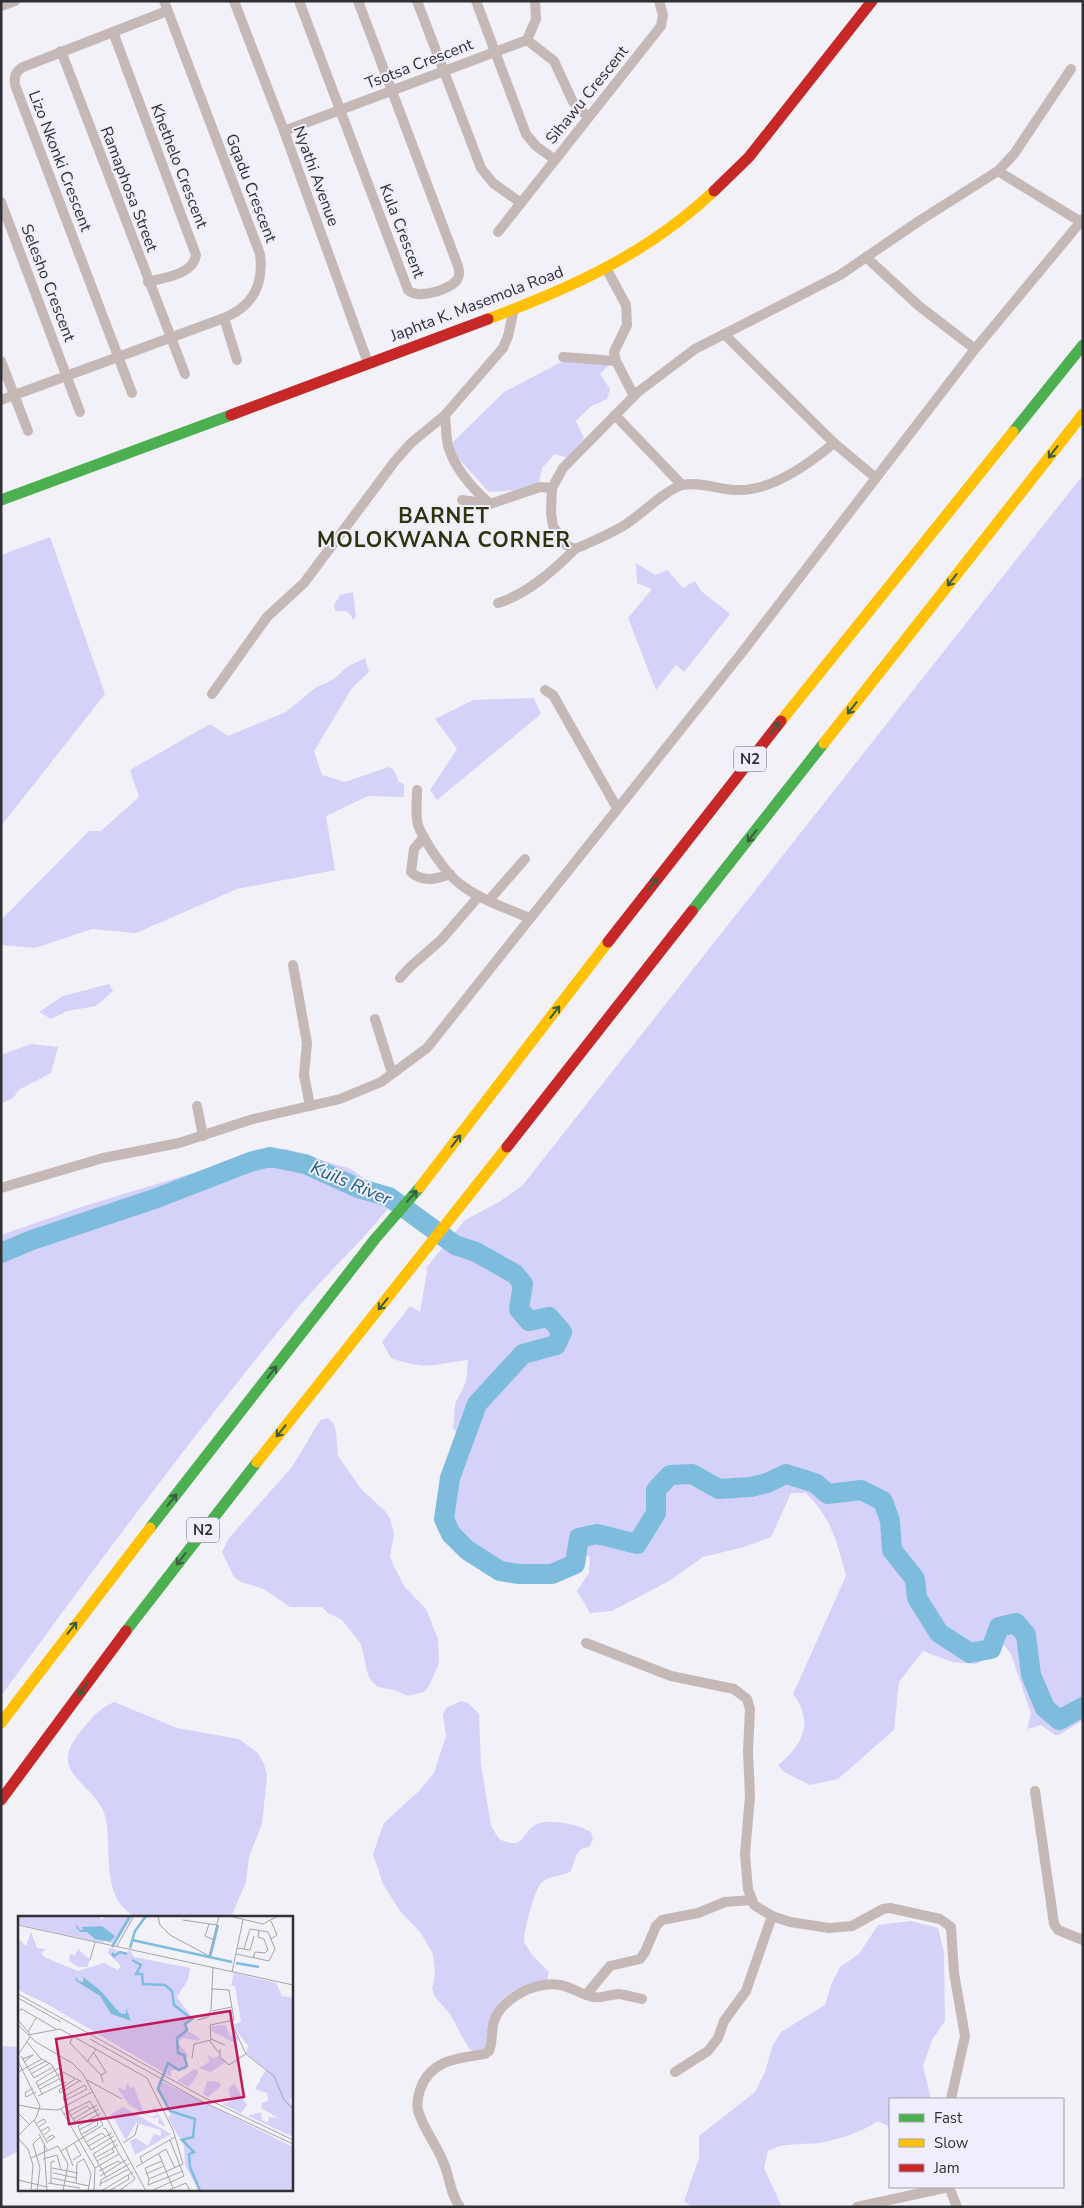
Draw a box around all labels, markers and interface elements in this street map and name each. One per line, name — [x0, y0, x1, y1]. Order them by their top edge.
street label: Tsotsa Crescent — [362, 33, 476, 95]
street label: Sihawu Crescent — [540, 41, 634, 149]
street label: Lizo Nkonki Crescent — [23, 87, 97, 235]
street label: Khethelo Crescent — [145, 101, 213, 232]
street label: Ramaphosa Street — [95, 123, 163, 255]
street label: Nyathi Avenue — [288, 123, 344, 229]
street label: Gqadu Crescent — [220, 130, 282, 246]
street label: Kula Crescent — [374, 181, 430, 282]
street label: Selesho Crescent — [15, 221, 81, 345]
street label: Japhta K. Masemola Road — [386, 261, 567, 348]
one-way arrow — [1047, 445, 1058, 458]
district label: BARNET MOLOKWANA CORNER — [317, 502, 571, 554]
one-way arrow — [947, 573, 958, 586]
one-way arrow — [847, 701, 858, 714]
one-way arrow — [770, 722, 781, 735]
road number: N2 — [734, 746, 766, 772]
one-way arrow — [747, 829, 758, 842]
one-way arrow — [648, 878, 659, 891]
one-way arrow — [549, 1006, 560, 1019]
one-way arrow — [450, 1135, 461, 1148]
water label: Kuils River — [307, 1155, 395, 1211]
one-way arrow — [406, 1190, 417, 1203]
one-way arrow — [377, 1297, 388, 1310]
one-way arrow — [267, 1365, 277, 1379]
one-way arrow — [275, 1424, 286, 1437]
one-way arrow — [167, 1494, 178, 1507]
road number: N2 — [187, 1518, 219, 1542]
one-way arrow — [176, 1552, 186, 1566]
one-way arrow — [67, 1622, 78, 1635]
one-way arrow — [78, 1682, 88, 1696]
inset map — [18, 1916, 292, 2190]
legend — [889, 2098, 1064, 2188]
text: Fast — [934, 2108, 963, 2128]
text: Slow — [934, 2133, 969, 2153]
text: Jam — [933, 2158, 960, 2178]

